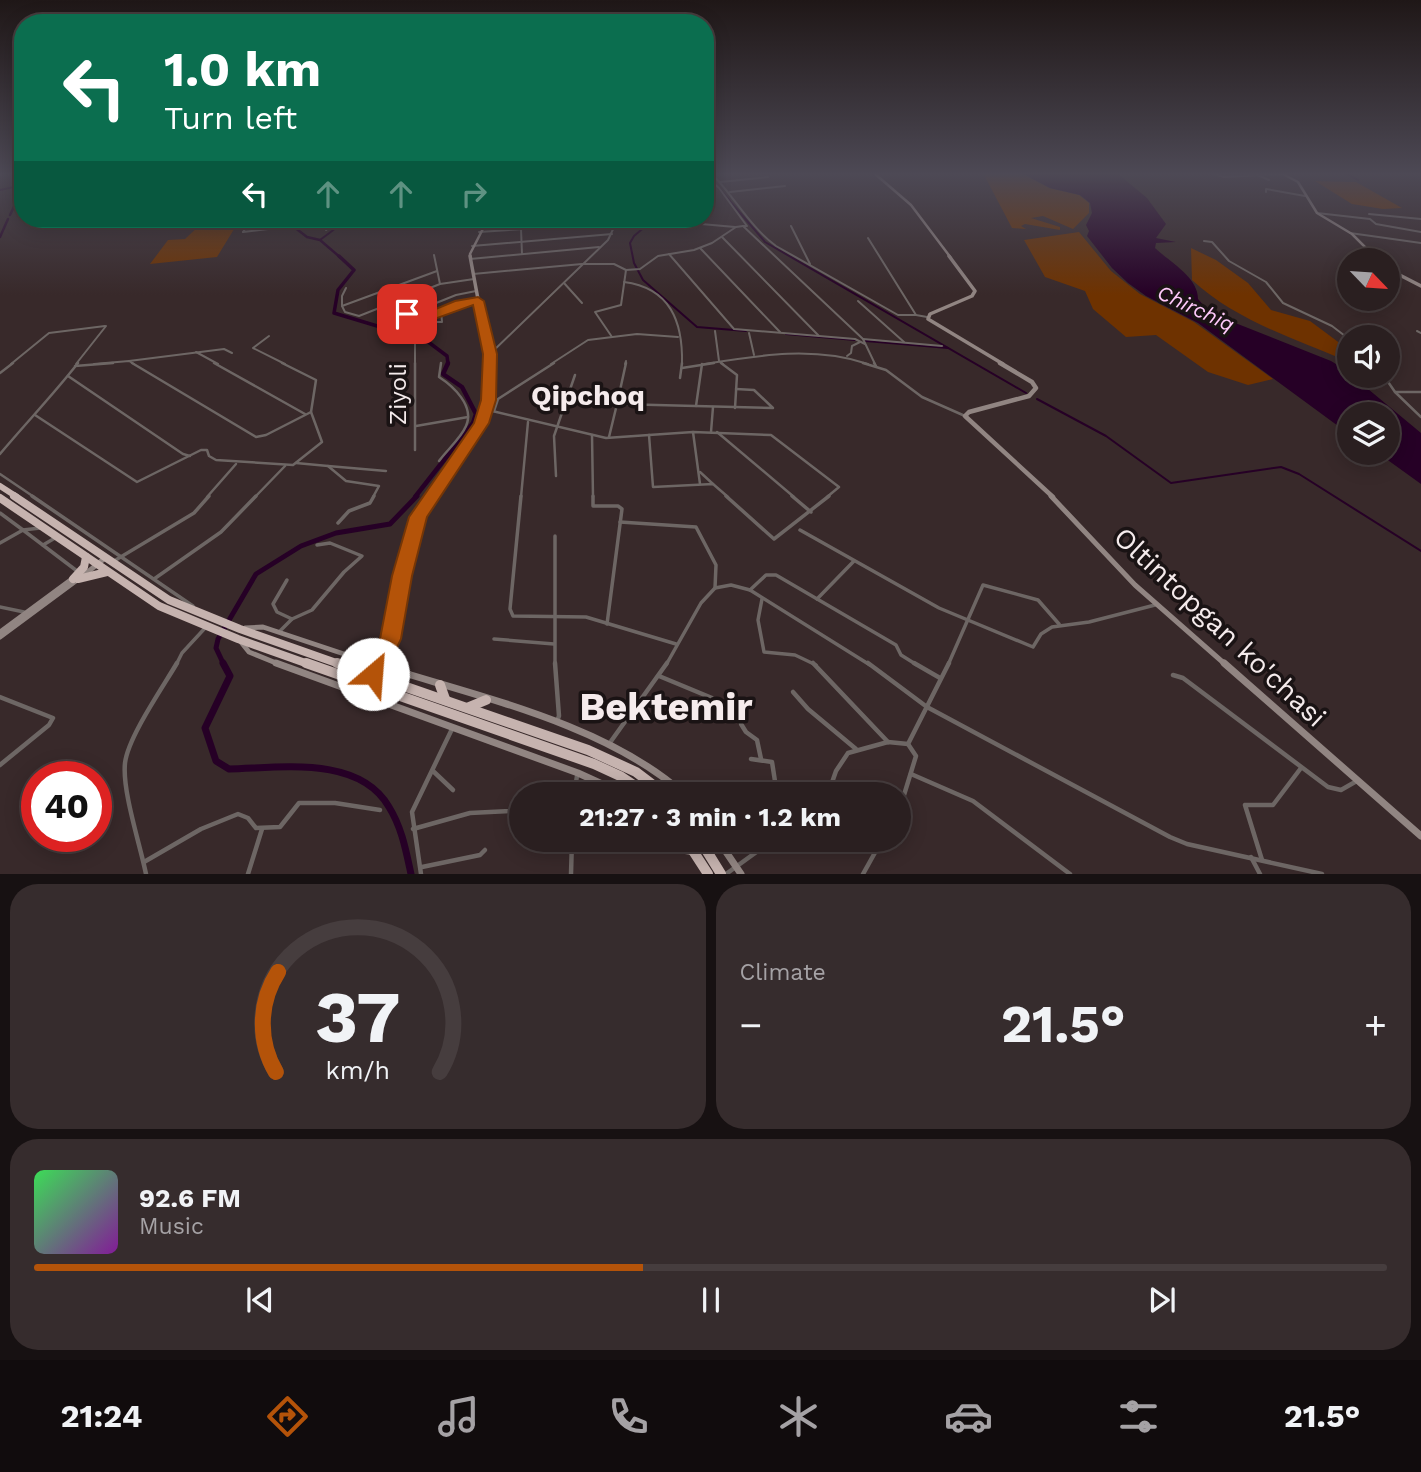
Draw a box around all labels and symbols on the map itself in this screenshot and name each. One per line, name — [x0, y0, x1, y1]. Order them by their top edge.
north arrow — [1337, 248, 1400, 312]
water label: Chirchiq — [1153, 279, 1239, 337]
pin — [377, 284, 437, 344]
street label: Ziyoli — [384, 363, 412, 425]
district label: Qipchoq — [531, 379, 645, 412]
street label: Oltintopgan ko'chasi — [1107, 520, 1333, 734]
position arrow — [336, 637, 410, 711]
district label: Bektemir — [579, 685, 753, 729]
speed limit sign: 40 — [21, 761, 112, 852]

